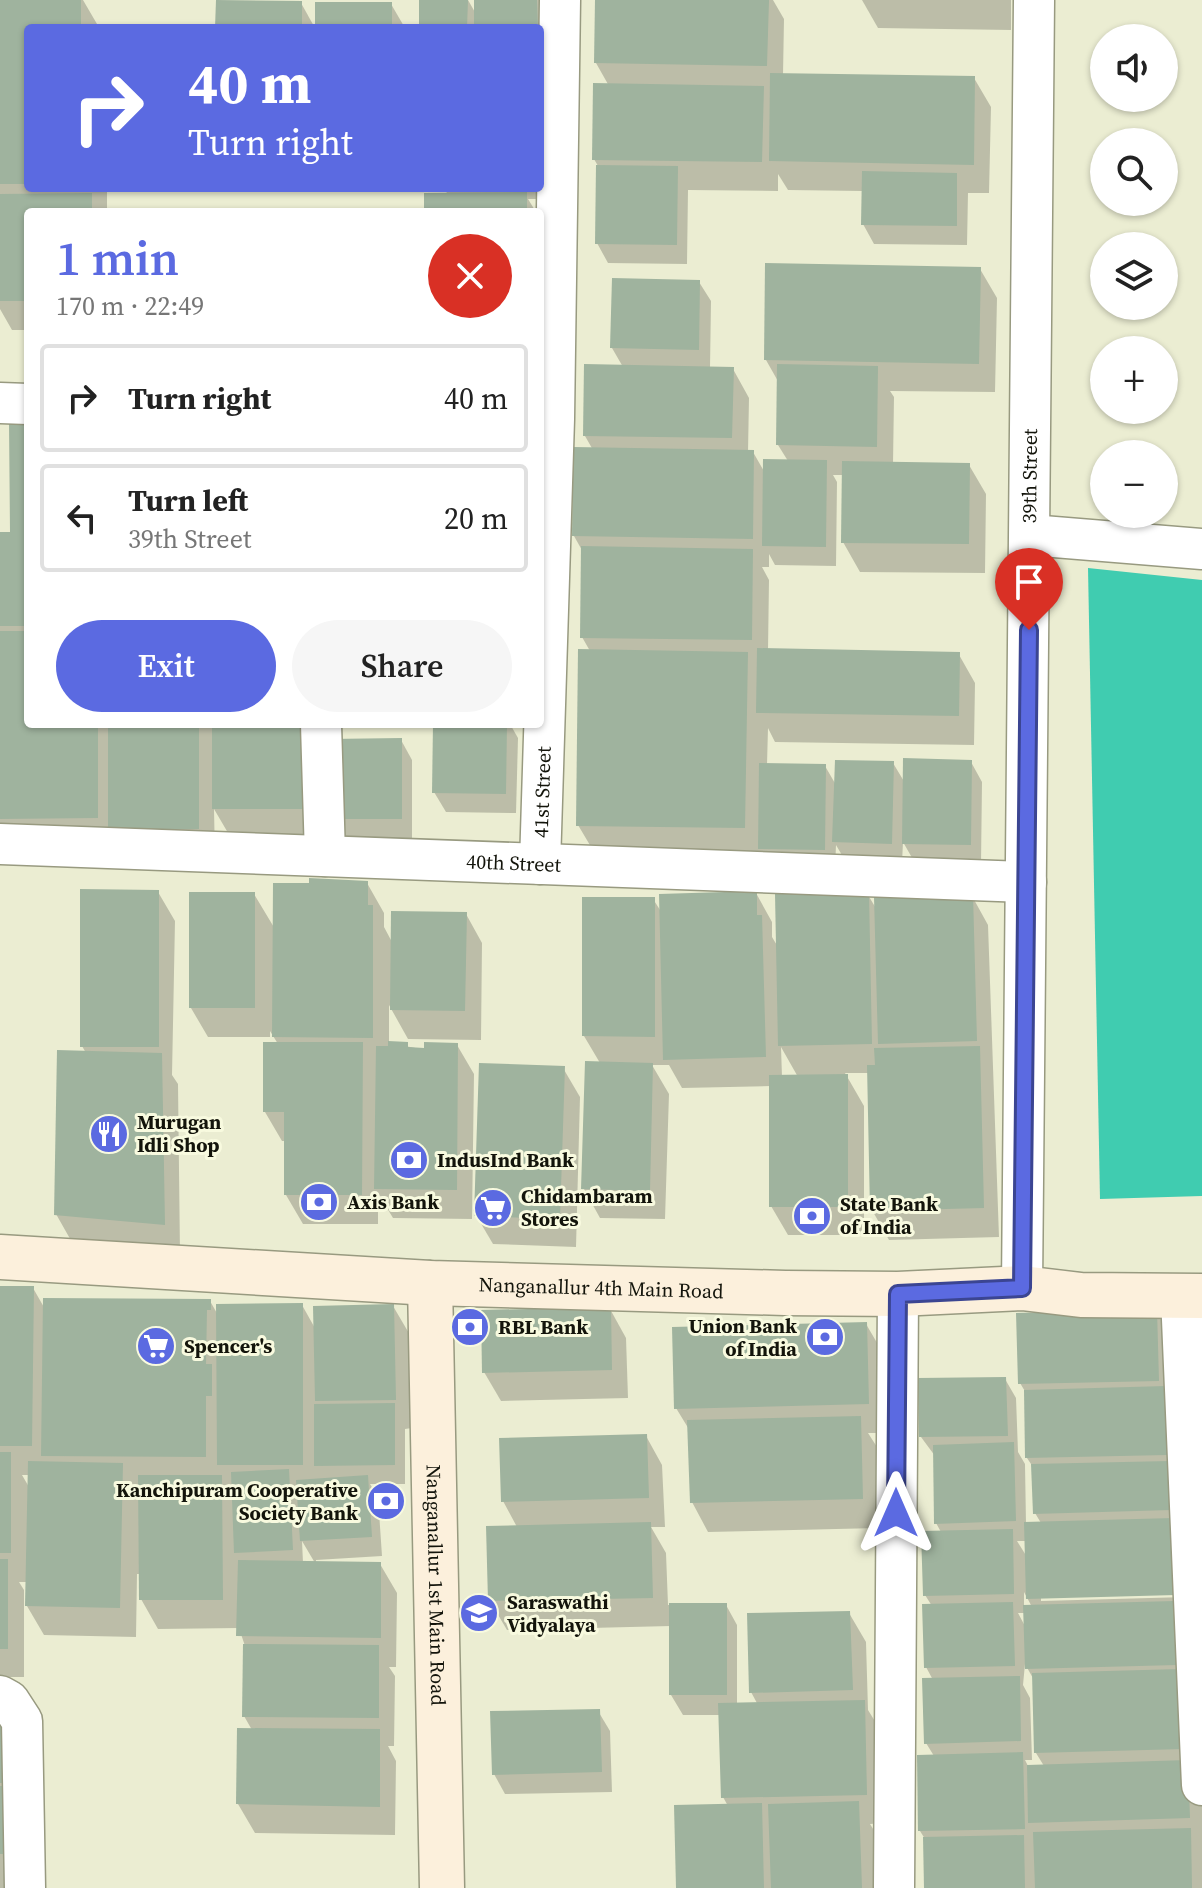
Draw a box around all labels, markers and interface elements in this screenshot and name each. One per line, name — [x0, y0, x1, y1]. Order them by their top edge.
map controls — [1090, 24, 1178, 528]
button: sound — [1090, 24, 1178, 112]
text: 40 m — [188, 45, 311, 122]
icon: right — [56, 56, 160, 160]
text: Turn right — [188, 118, 353, 167]
button: search — [1090, 128, 1178, 216]
text: 1 min — [56, 225, 179, 291]
button: layers — [1090, 232, 1178, 320]
button: close — [428, 234, 512, 318]
text: 170 m · 22:49 — [56, 288, 204, 324]
button: + — [1090, 336, 1178, 424]
icon: right — [60, 376, 104, 420]
text: Turn right — [128, 378, 271, 419]
text: 40 m — [444, 378, 508, 419]
street label: 39th Street — [1015, 428, 1044, 524]
button: − — [1090, 440, 1178, 528]
text: Turn left — [128, 480, 248, 521]
icon: left — [60, 496, 104, 540]
text: 20 m — [444, 498, 508, 539]
text: 39th Street — [128, 521, 251, 557]
pin — [995, 548, 1063, 630]
icon: arrive — [1007, 560, 1051, 604]
button: Exit — [56, 620, 276, 712]
button: Share — [292, 620, 512, 712]
street label: 41st Street — [527, 745, 558, 838]
street label: 40th Street — [466, 847, 562, 879]
place label: Murugan Idli Shop — [137, 1108, 221, 1159]
restaurant icon: Murugan Idli Shop — [88, 1113, 130, 1155]
bank icon: IndusInd Bank — [388, 1139, 430, 1181]
place label: IndusInd Bank — [437, 1146, 574, 1174]
bank icon: Axis Bank — [298, 1181, 340, 1223]
place label: Chidambaram Stores — [521, 1182, 653, 1233]
supermarket icon: Chidambaram Stores — [472, 1187, 514, 1229]
place label: Axis Bank — [347, 1188, 439, 1216]
place label: State Bank of India — [840, 1190, 938, 1241]
bank icon: State Bank of India — [791, 1195, 833, 1237]
street label: Nanganallur 4th Main Road — [478, 1270, 725, 1305]
bank icon: RBL Bank — [449, 1306, 491, 1348]
place label: Union Bank of India — [689, 1312, 797, 1363]
place label: RBL Bank — [498, 1313, 588, 1341]
bank icon: Union Bank of India — [804, 1316, 846, 1358]
supermarket icon: Spencer's — [135, 1325, 177, 1367]
place label: Spencer's — [184, 1332, 272, 1360]
street label: Nanganallur 1st Main Road — [420, 1464, 452, 1707]
position arrow — [854, 1471, 938, 1555]
place label: Kanchipuram Cooperative Society Bank — [116, 1476, 358, 1527]
bank icon: Kanchipuram Cooperative Society Bank — [365, 1480, 407, 1522]
place label: Saraswathi Vidyalaya — [507, 1588, 609, 1639]
school or university icon: Saraswathi Vidyalaya — [458, 1592, 500, 1634]

